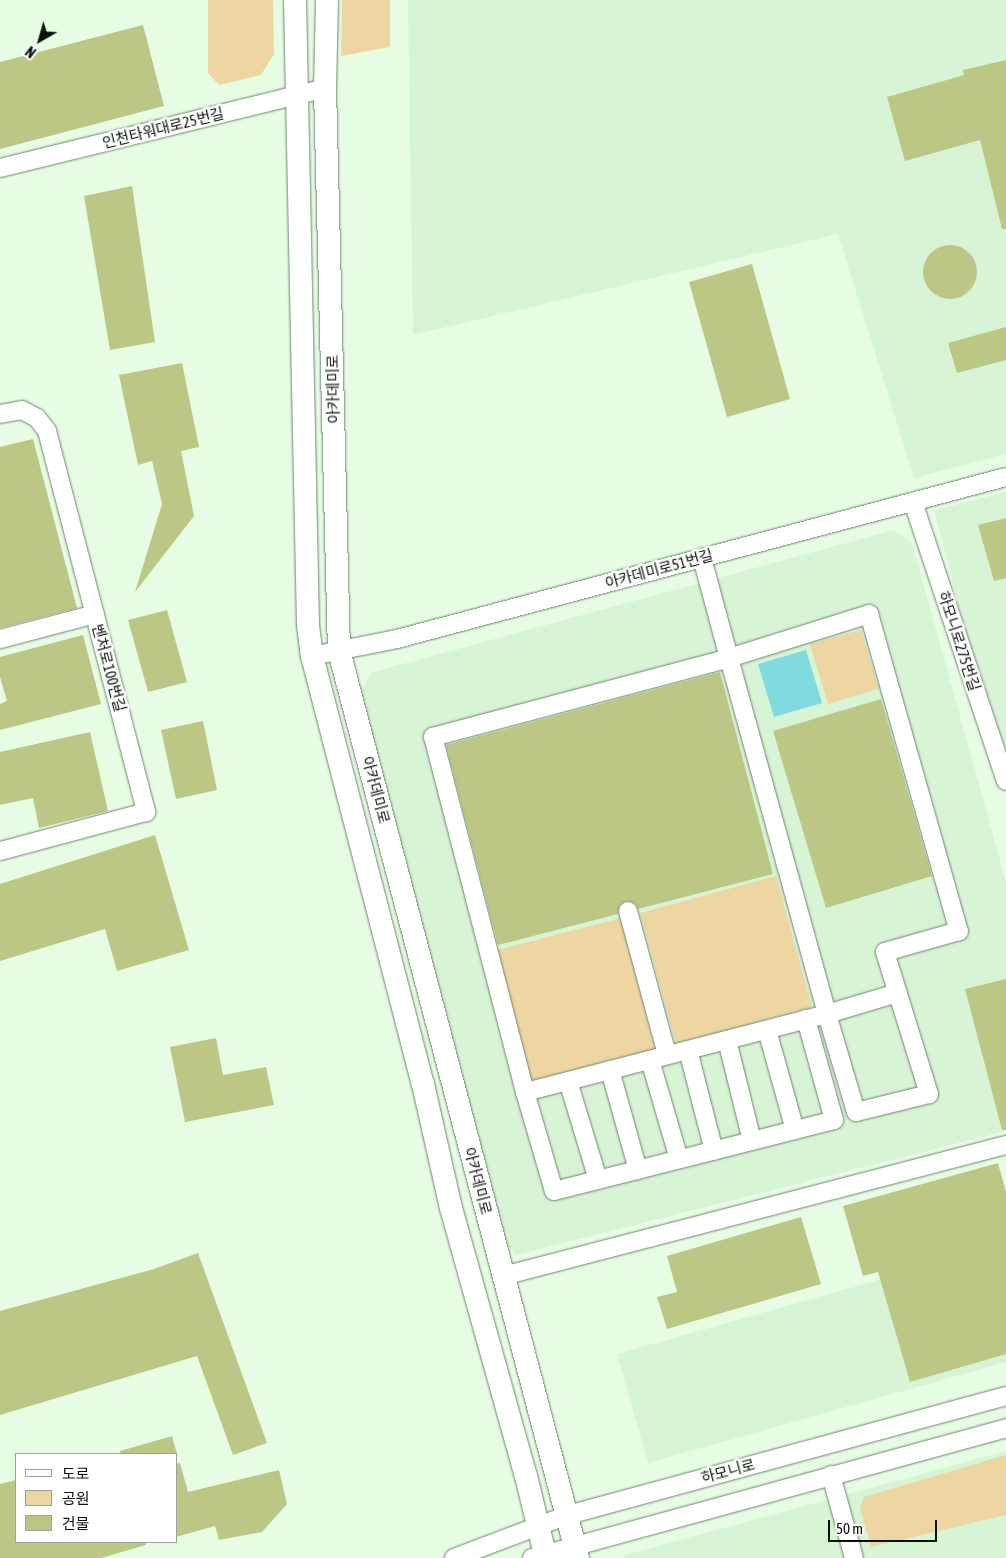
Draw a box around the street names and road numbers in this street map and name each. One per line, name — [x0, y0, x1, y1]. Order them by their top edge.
street label: 인천타워대로25번길 — [100, 104, 226, 152]
street label: 아카데미로 — [323, 354, 343, 424]
street label: 아카데미로51번길 — [603, 546, 715, 592]
street label: 하모니로275번길 — [934, 589, 984, 693]
street label: 벤처로100번길 — [89, 622, 129, 714]
street label: 아카데미로 — [358, 754, 394, 826]
street label: 아카데미로 — [460, 1145, 496, 1217]
street label: 하모니로 — [699, 1455, 757, 1487]

